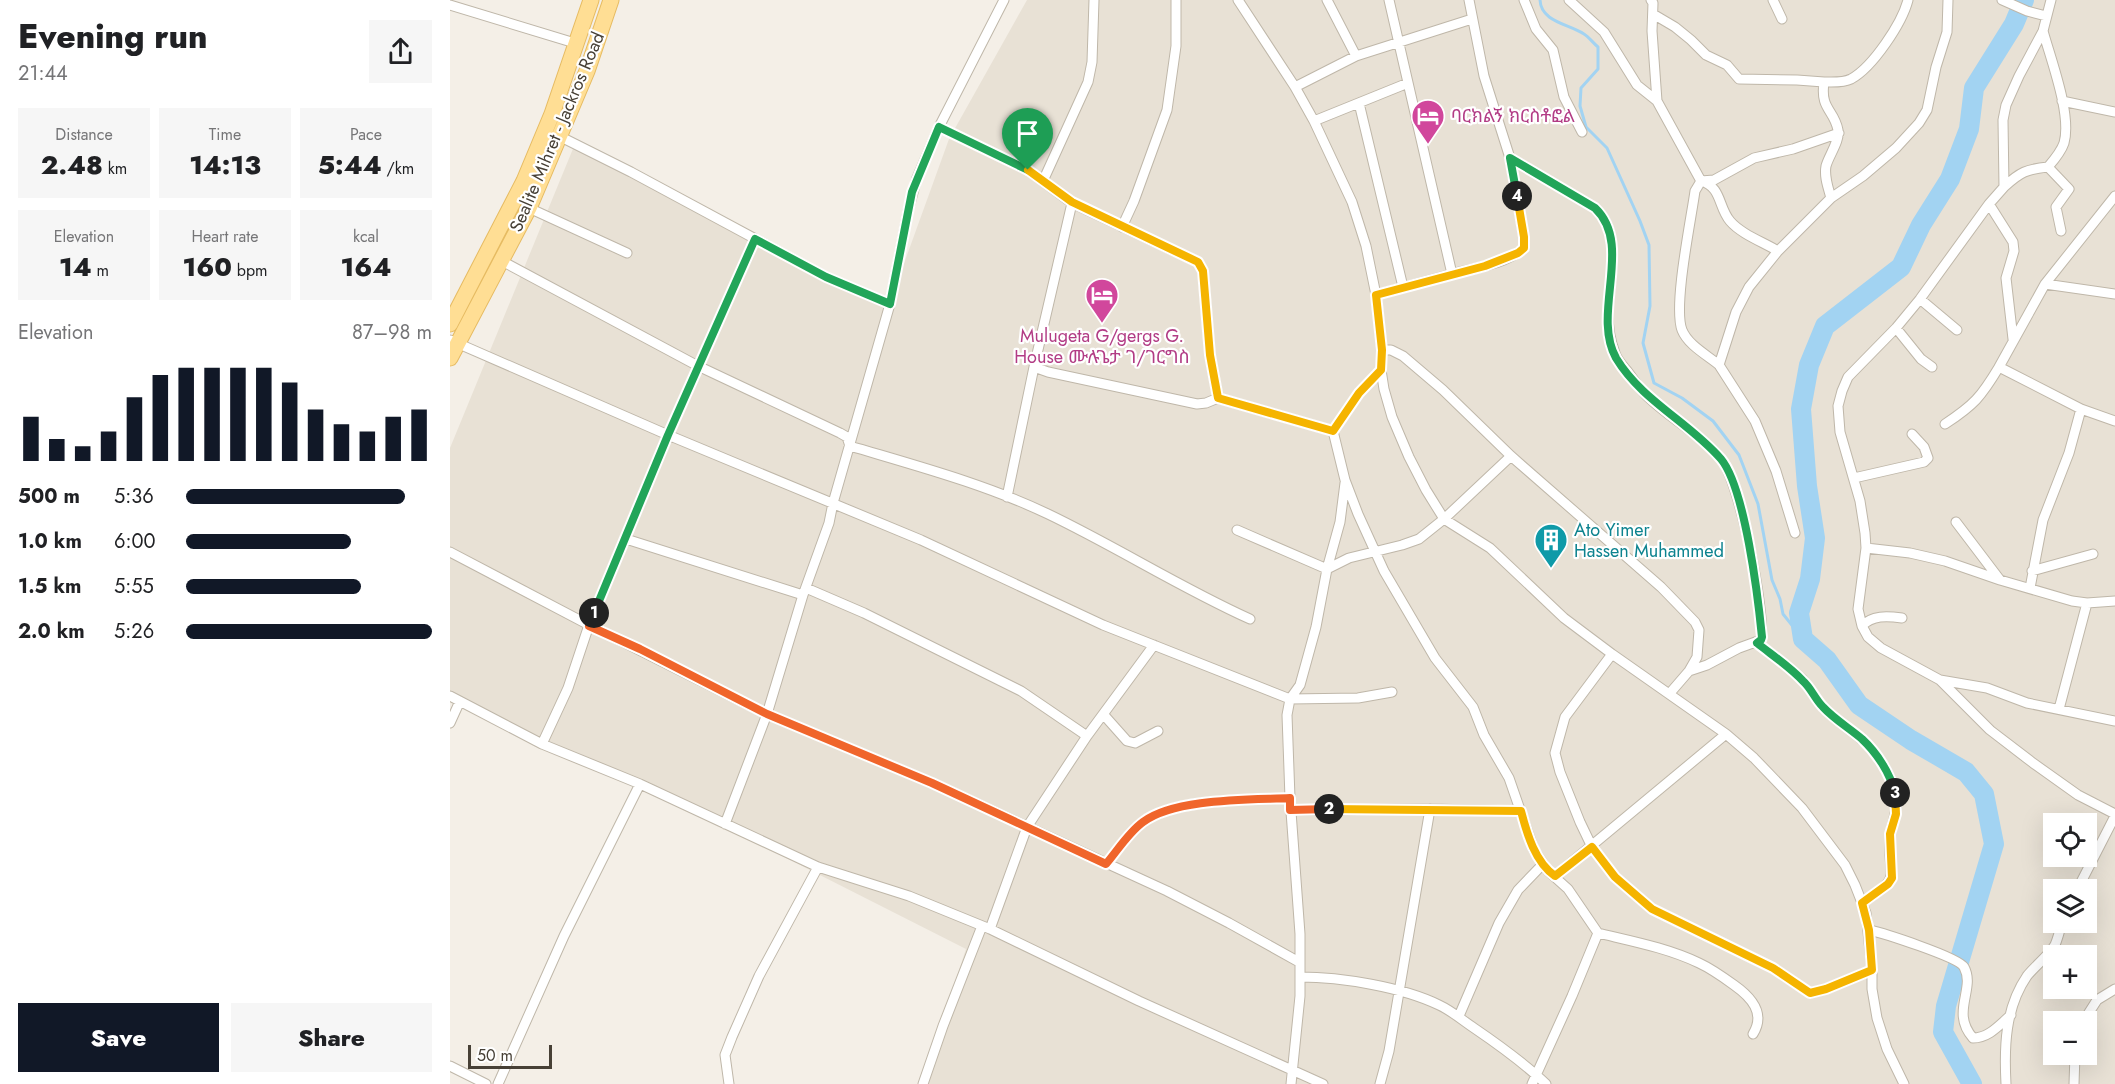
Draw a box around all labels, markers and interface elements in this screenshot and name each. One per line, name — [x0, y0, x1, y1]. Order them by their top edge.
text: Evening run — [18, 13, 208, 60]
button: share — [369, 20, 432, 83]
street label: Sealite Mihret - Jackros Road — [503, 28, 611, 236]
text: 21:44 — [18, 59, 68, 88]
hotel icon: ባርክልኝ ክርስቶፎል — [1410, 98, 1446, 145]
place label: ባርክልኝ ክርስቶፎል — [1451, 103, 1575, 129]
pin — [1002, 108, 1053, 170]
icon: arrive — [1011, 117, 1044, 150]
text: Distance — [55, 123, 113, 146]
text: Time — [209, 123, 241, 146]
text: Pace — [350, 123, 382, 146]
text: 2.48 — [41, 146, 103, 184]
text: 14:13 — [189, 146, 261, 184]
text: 5:44 — [318, 146, 382, 184]
text: km — [103, 157, 127, 180]
text: /km — [382, 157, 414, 180]
pin: 4 — [1502, 181, 1532, 211]
text: 4 — [1511, 184, 1523, 207]
text: Elevation — [54, 225, 114, 248]
text: Heart rate — [192, 225, 258, 248]
text: kcal — [353, 225, 379, 248]
text: 14 — [59, 248, 92, 286]
text: 160 — [182, 248, 232, 286]
text: 164 — [341, 248, 391, 286]
text: m — [92, 259, 109, 282]
text: bpm — [232, 259, 268, 282]
hotel icon: Mulugeta G/gergs G. House ሙሉጌታ ገ/ገርግስ — [1084, 277, 1120, 324]
text: Elevation — [18, 318, 93, 347]
text: 87–98 m — [352, 318, 432, 347]
place label: Mulugeta G/gergs G. House ሙሉጌታ ገ/ገርግስ — [1014, 323, 1190, 370]
text: 500 m — [18, 482, 80, 511]
text: 5:36 — [114, 482, 154, 511]
place label: Ato Yimer Hassen Muhammed — [1574, 517, 1724, 564]
building icon: Ato Yimer Hassen Muhammed — [1533, 522, 1569, 569]
text: 1.0 km — [18, 527, 82, 556]
text: 6:00 — [114, 527, 156, 556]
text: 1.5 km — [18, 572, 81, 601]
text: 5:55 — [114, 572, 154, 601]
pin: 1 — [579, 598, 609, 628]
text: 1 — [590, 601, 598, 624]
text: 2.0 km — [18, 617, 85, 646]
text: 5:26 — [114, 617, 154, 646]
pin: 3 — [1880, 778, 1910, 808]
text: 3 — [1890, 781, 1900, 804]
pin: 2 — [1314, 794, 1344, 824]
text: 2 — [1324, 797, 1334, 820]
map controls — [2043, 813, 2097, 1065]
button: locate — [2043, 813, 2097, 867]
button: layers — [2043, 879, 2097, 933]
button: + — [2043, 945, 2097, 999]
button: Save — [18, 1003, 219, 1072]
button: Share — [231, 1003, 432, 1072]
button: − — [2043, 1011, 2097, 1065]
scale bar — [468, 1042, 552, 1070]
text: 50 m — [477, 1044, 513, 1067]

